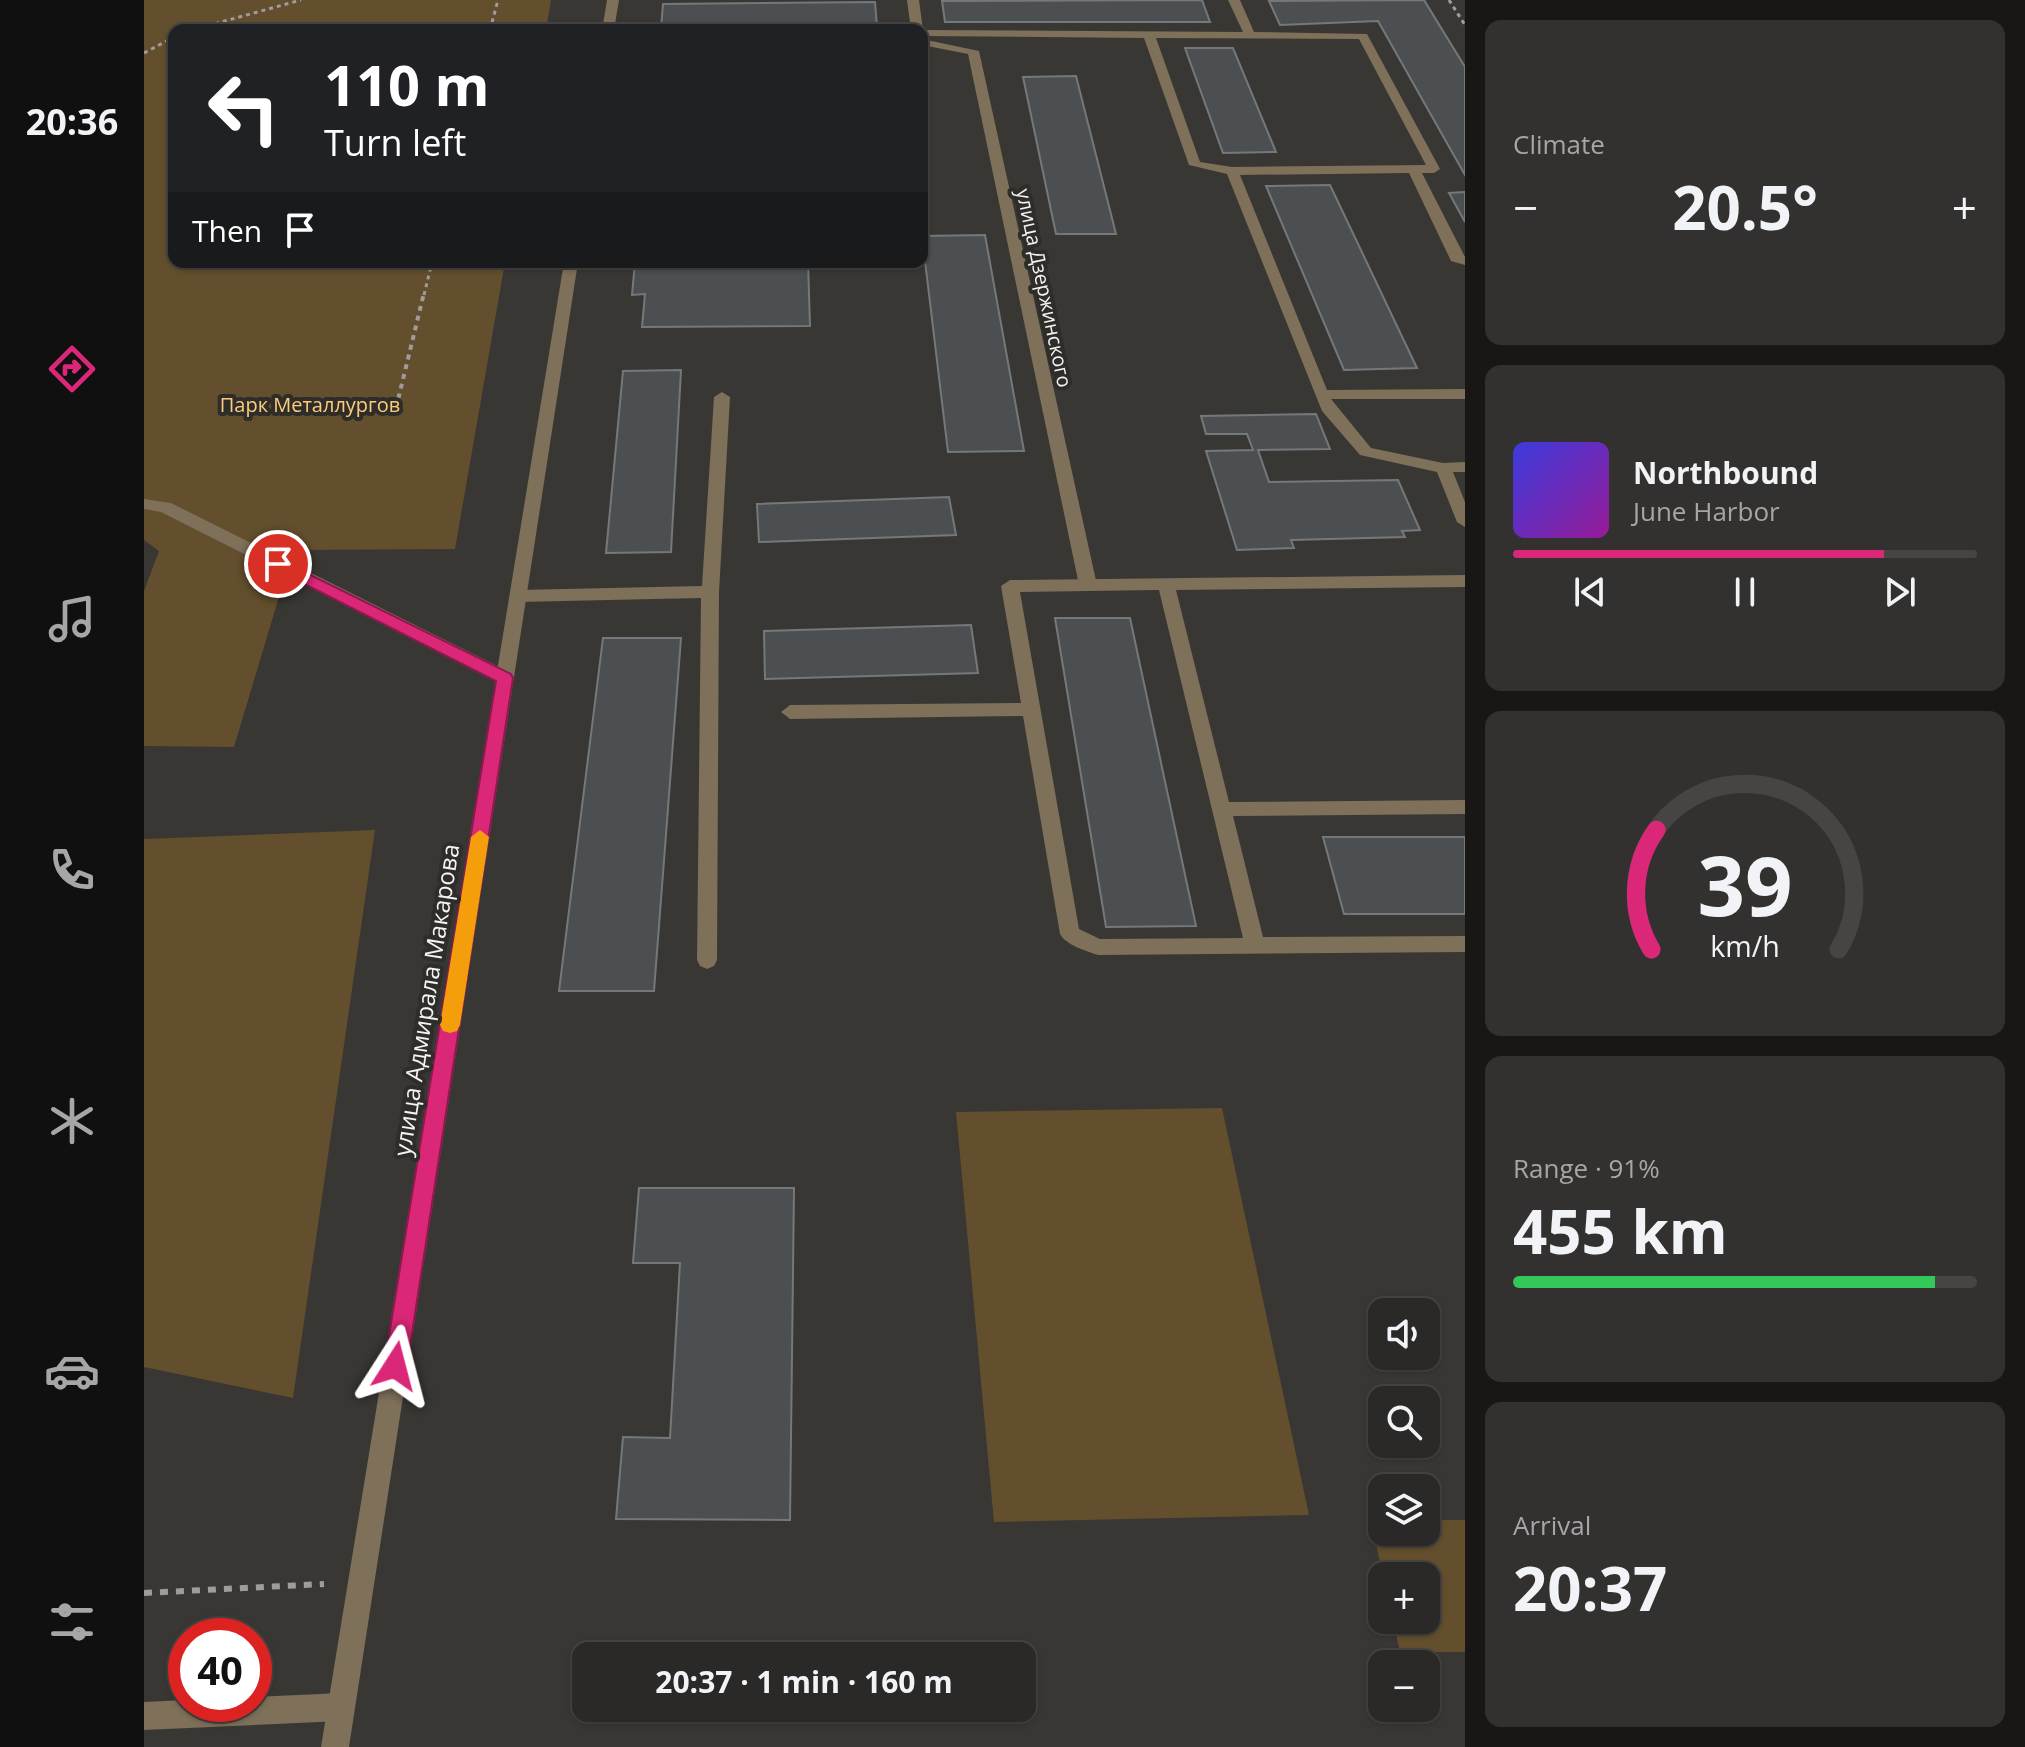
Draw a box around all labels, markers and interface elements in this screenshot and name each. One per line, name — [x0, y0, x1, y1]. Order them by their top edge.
text: 110 m — [324, 46, 490, 122]
icon: left — [192, 56, 296, 160]
text: 20:36 — [26, 97, 118, 146]
text: Turn left — [324, 118, 466, 167]
text: Climate — [1513, 126, 1605, 162]
text: 20.5° — [1672, 166, 1818, 248]
text: − — [1513, 177, 1538, 237]
text: + — [1952, 177, 1977, 237]
street label: улица Дзержинского — [1010, 186, 1079, 390]
icon: arrive — [278, 208, 322, 252]
text: Then — [192, 210, 262, 251]
icon: directions — [44, 341, 100, 397]
park label: Парк Металлургов — [220, 391, 400, 418]
text: Northbound — [1633, 452, 1818, 493]
text: June Harbor — [1633, 493, 1780, 529]
pin — [244, 530, 312, 598]
icon: arrive — [256, 542, 300, 586]
icon: previous — [1568, 570, 1612, 614]
icon: pause — [1723, 570, 1767, 614]
icon: next — [1878, 570, 1922, 614]
icon: music — [44, 591, 100, 647]
text: 39 — [1697, 826, 1793, 939]
street label: улица Адмирала Макарова — [385, 841, 467, 1158]
icon: phone — [44, 842, 100, 898]
text: km/h — [1710, 926, 1780, 965]
icon: climate — [44, 1093, 100, 1149]
text: Range · 91% — [1513, 1150, 1660, 1186]
text: 455 km — [1513, 1190, 1728, 1272]
map controls — [1368, 1298, 1440, 1722]
button: sound — [1368, 1298, 1440, 1370]
position arrow — [353, 1324, 437, 1408]
icon: car — [44, 1343, 100, 1399]
button: search — [1368, 1386, 1440, 1458]
button: layers — [1368, 1474, 1440, 1546]
text: Arrival — [1513, 1507, 1591, 1543]
text: 20:37 — [1513, 1547, 1667, 1629]
button: + — [1368, 1562, 1440, 1634]
icon: filters — [44, 1594, 100, 1650]
speed limit sign: 40 — [168, 1618, 272, 1722]
button: − — [1368, 1650, 1440, 1722]
text: 20:37 · 1 min · 160 m — [655, 1661, 953, 1702]

